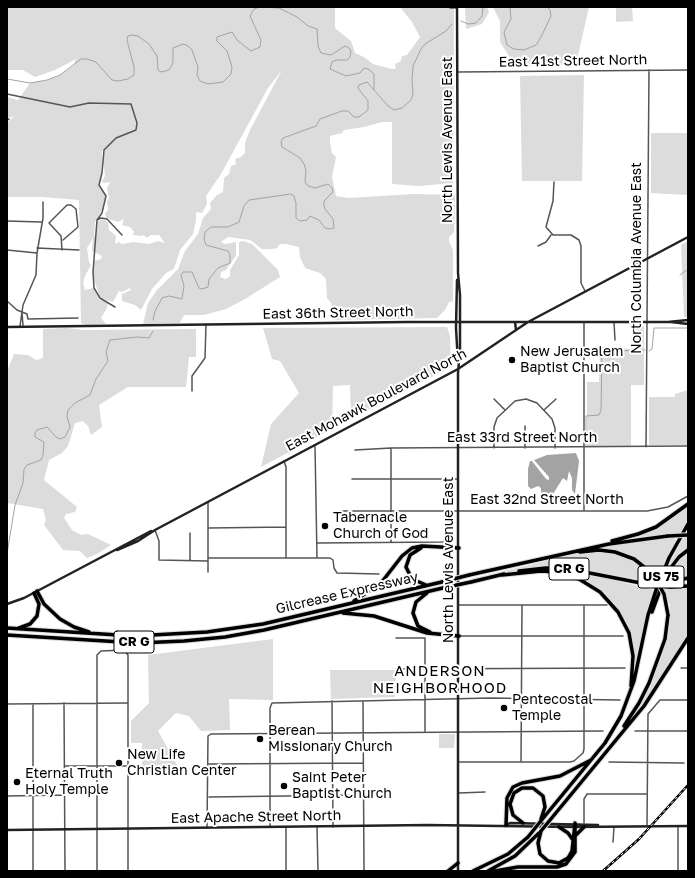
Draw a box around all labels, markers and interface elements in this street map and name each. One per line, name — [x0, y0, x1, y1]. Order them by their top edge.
street label: East 41st Street North — [499, 51, 647, 71]
street label: North Lewis Avenue East — [440, 57, 456, 223]
street label: North Columbia Avenue East — [629, 162, 645, 354]
street label: East 36th Street North — [262, 303, 414, 323]
place label: New Jerusalem Baptist Church — [520, 344, 623, 376]
street label: East Mohawk Boulevard North — [283, 345, 469, 455]
marker: New Jerusalem Baptist Church — [507, 355, 517, 365]
street label: East 33rd Street North — [447, 430, 597, 446]
street label: North Lewis Avenue East — [441, 477, 457, 643]
street label: East 32nd Street North — [470, 492, 624, 508]
place label: Tabernacle Church of God — [333, 510, 428, 542]
marker: Tabernacle Church of God — [320, 521, 330, 531]
road number: CR G — [549, 558, 589, 580]
road number: US 75 — [638, 566, 684, 588]
street label: Gilcrease Expressway — [274, 568, 420, 618]
road number: CR G — [114, 631, 154, 653]
district label: ANDERSON NEIGHBORHOOD — [373, 662, 507, 697]
place label: Pentecostal Temple — [512, 692, 593, 724]
marker: Pentecostal Temple — [499, 703, 509, 713]
place label: Berean Missionary Church — [268, 723, 393, 756]
marker: Berean Missionary Church — [255, 734, 265, 744]
place label: New Life Christian Center — [127, 747, 236, 780]
marker: New Life Christian Center — [114, 758, 124, 768]
place label: Eternal Truth Holy Temple — [25, 766, 113, 798]
place label: Saint Peter Baptist Church — [292, 770, 392, 802]
marker: Eternal Truth Holy Temple — [12, 777, 22, 787]
marker: Saint Peter Baptist Church — [279, 781, 289, 791]
street label: East Apache Street North — [171, 807, 341, 827]

